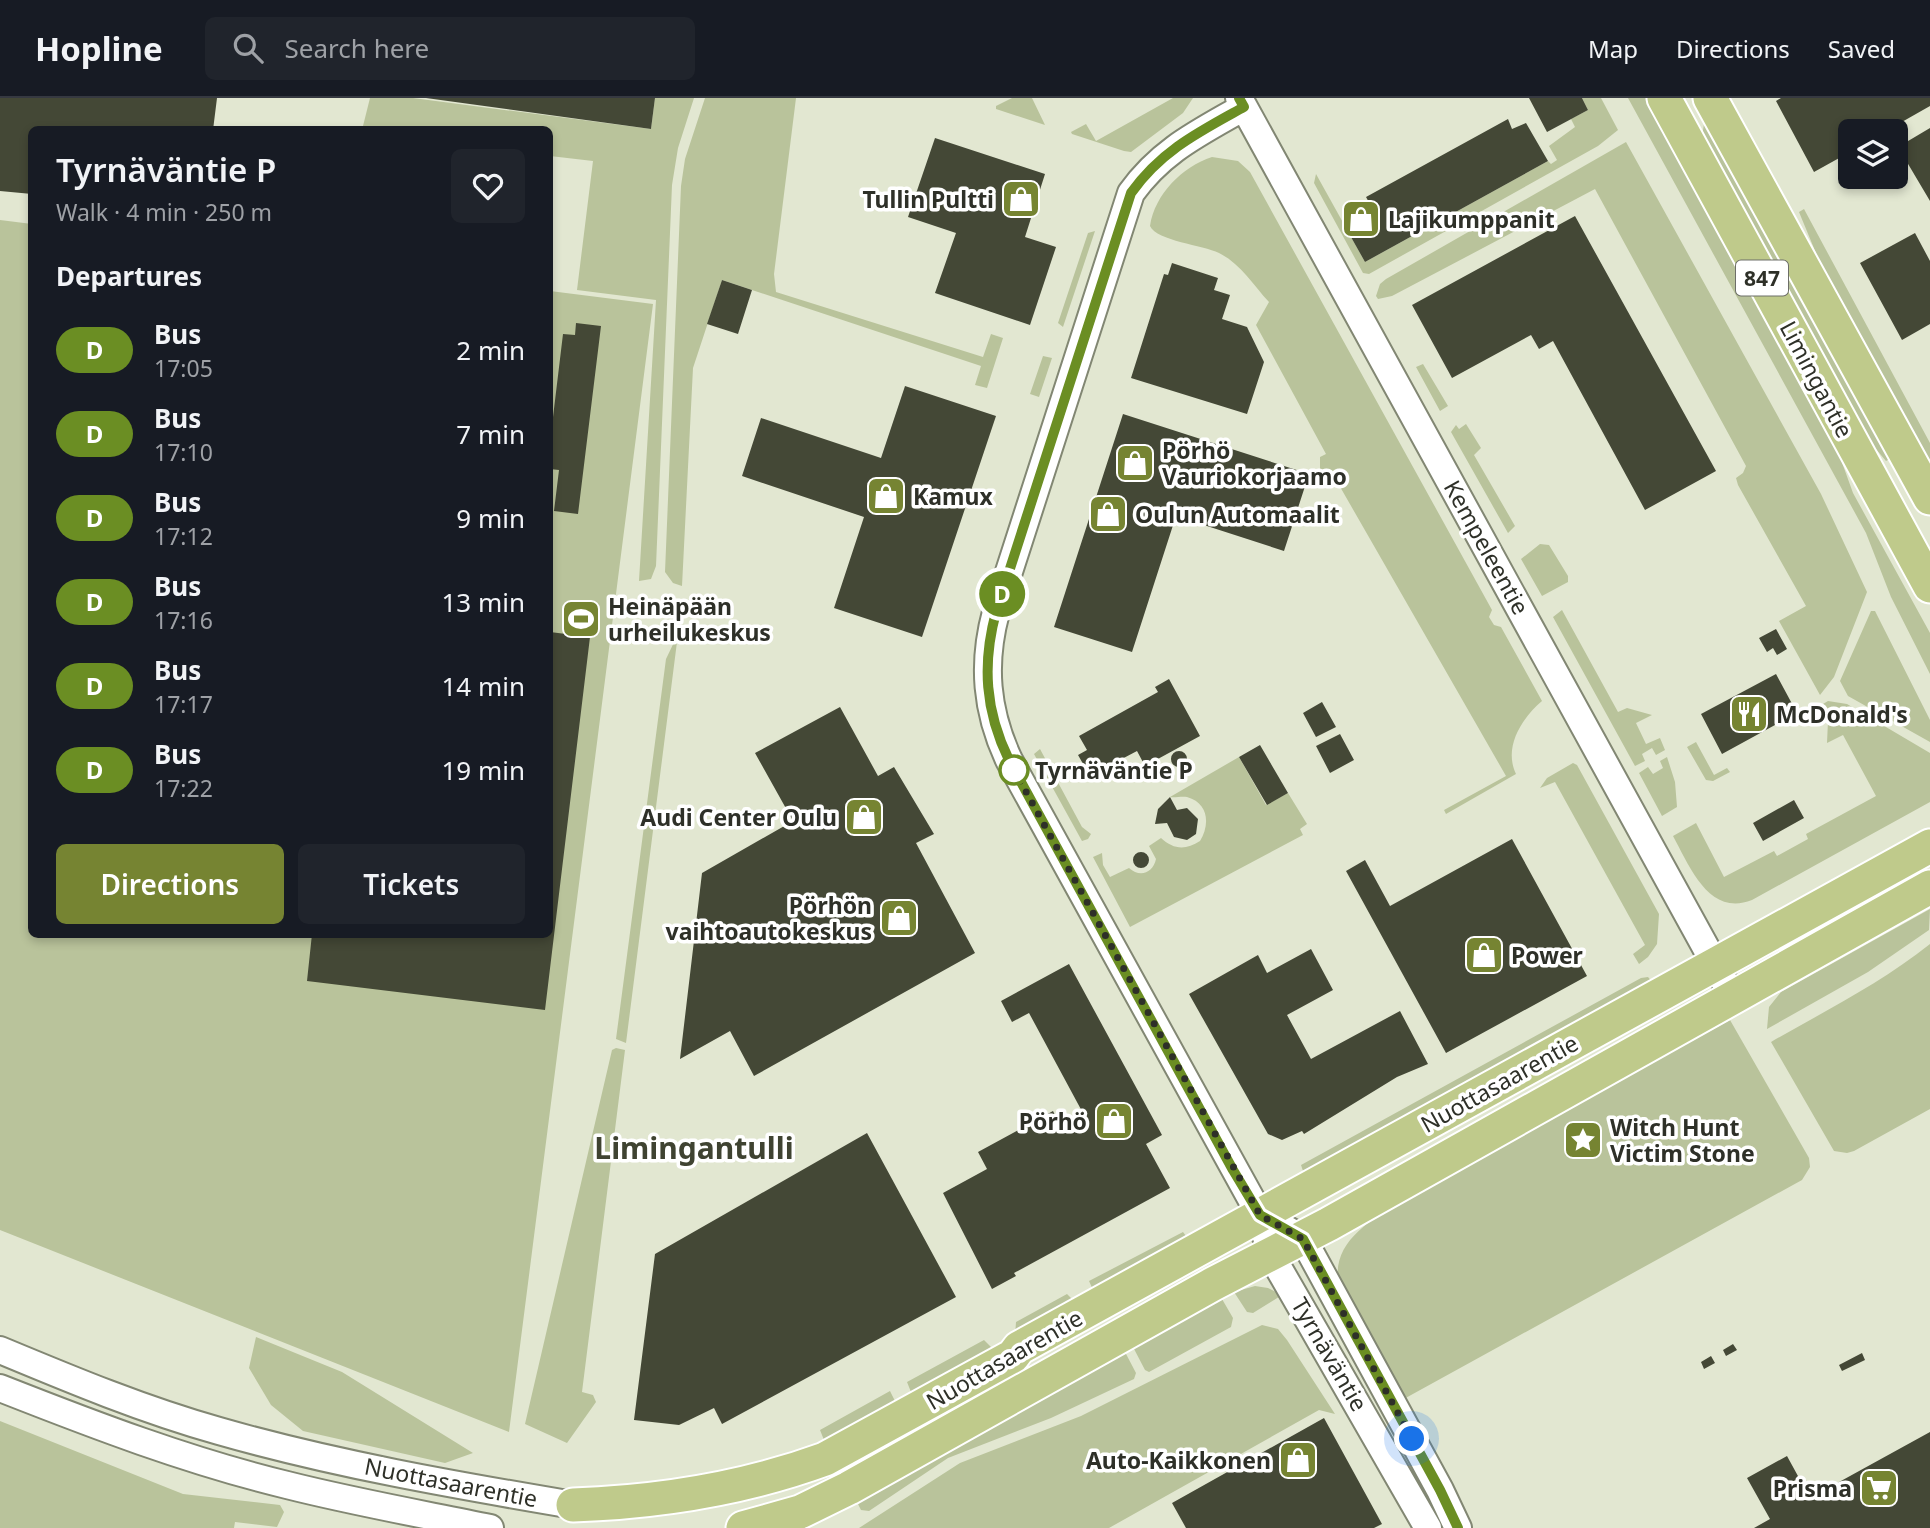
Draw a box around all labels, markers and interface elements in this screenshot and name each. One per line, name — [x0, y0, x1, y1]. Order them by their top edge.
search box — [205, 17, 695, 80]
text: Hopline — [35, 26, 163, 71]
icon: search — [229, 29, 267, 67]
text: Search here — [285, 30, 429, 66]
text: Map — [1588, 32, 1638, 65]
text: Directions — [1676, 32, 1790, 65]
text: Saved — [1828, 32, 1895, 65]
map controls — [1838, 119, 1908, 189]
button: layers — [1838, 119, 1908, 189]
text: Tyrnäväntie P — [56, 147, 276, 192]
button: heart — [451, 149, 525, 223]
shop icon: Tullin Pultti — [1000, 178, 1042, 220]
place label: Tullin Pultti — [862, 183, 994, 215]
text: Walk · 4 min · 250 m — [56, 196, 272, 228]
shop icon: Lajikumppanit — [1340, 198, 1382, 240]
place label: Lajikumppanit — [1388, 203, 1555, 235]
text: Departures — [56, 258, 202, 294]
road number: 847 — [1736, 260, 1788, 296]
street label: Limingantie — [1773, 315, 1861, 443]
text: Bus — [154, 316, 201, 352]
text: 2 min — [456, 332, 525, 368]
text: D — [86, 333, 103, 366]
text: 17:05 — [154, 352, 213, 384]
text: Bus — [154, 400, 201, 436]
text: 7 min — [456, 416, 525, 452]
text: D — [86, 417, 103, 450]
place label: Pörhö Vauriokorjaamo — [1162, 434, 1347, 492]
text: 17:10 — [154, 436, 213, 468]
shop icon: Pörhö Vauriokorjaamo — [1114, 442, 1156, 484]
street label: Kempeleentie — [1437, 474, 1537, 620]
shop icon: Kamux — [865, 475, 907, 517]
place label: Kamux — [913, 480, 993, 512]
text: Bus — [154, 484, 201, 520]
shop icon: Oulun Automaalit — [1087, 493, 1129, 535]
place label: Oulun Automaalit — [1135, 498, 1340, 530]
text: 9 min — [456, 500, 525, 536]
text: D — [86, 501, 103, 534]
text: 17:12 — [154, 520, 213, 552]
text: Bus — [154, 568, 201, 604]
line badge: D — [979, 571, 1025, 617]
text: D — [993, 577, 1011, 610]
text: 13 min — [441, 584, 525, 620]
text: D — [86, 585, 103, 618]
place label: Heinäpään urheilukeskus — [608, 590, 771, 648]
sports icon: Heinäpään urheilukeskus — [560, 598, 602, 640]
text: 17:16 — [154, 604, 213, 636]
text: Bus — [154, 652, 201, 688]
text: 14 min — [441, 668, 525, 704]
text: D — [86, 669, 103, 702]
text: 17:17 — [154, 688, 213, 720]
restaurant icon: McDonald's — [1728, 693, 1770, 735]
place label: McDonald's — [1776, 698, 1908, 730]
text: Bus — [154, 736, 201, 772]
text: 19 min — [441, 752, 525, 788]
text: D — [86, 753, 103, 786]
place label: Tyrnäväntie P — [1035, 754, 1193, 786]
marker: Tyrnäväntie P — [999, 755, 1029, 785]
text: 17:22 — [154, 772, 213, 804]
shop icon: Audi Center Oulu — [843, 796, 885, 838]
place label: Audi Center Oulu — [640, 801, 837, 833]
button: Directions — [56, 844, 284, 924]
button: Tickets — [298, 844, 525, 924]
place label: Pörhön vaihtoautokeskus — [666, 889, 872, 947]
shop icon: Pörhön vaihtoautokeskus — [878, 897, 920, 939]
shop icon: Power — [1463, 934, 1505, 976]
place label: Power — [1511, 939, 1583, 971]
street label: Nuottasaarentie — [1415, 1026, 1583, 1140]
shop icon: Pörhö — [1093, 1100, 1135, 1142]
place label: Pörhö — [1019, 1105, 1087, 1137]
place label: Witch Hunt Victim Stone — [1610, 1111, 1755, 1169]
place icon: Witch Hunt Victim Stone — [1562, 1119, 1604, 1161]
district label: Limingantulli — [594, 1127, 794, 1168]
street label: Tyrnäväntie — [1284, 1291, 1376, 1417]
street label: Nuottasaarentie — [920, 1301, 1088, 1417]
your location — [1394, 1421, 1429, 1456]
shop icon: Auto-Kaikkonen — [1277, 1439, 1319, 1481]
place label: Auto-Kaikkonen — [1086, 1444, 1271, 1476]
street label: Nuottasaarentie — [362, 1450, 540, 1514]
supermarket icon: Prisma — [1858, 1467, 1900, 1509]
place label: Prisma — [1773, 1472, 1852, 1504]

